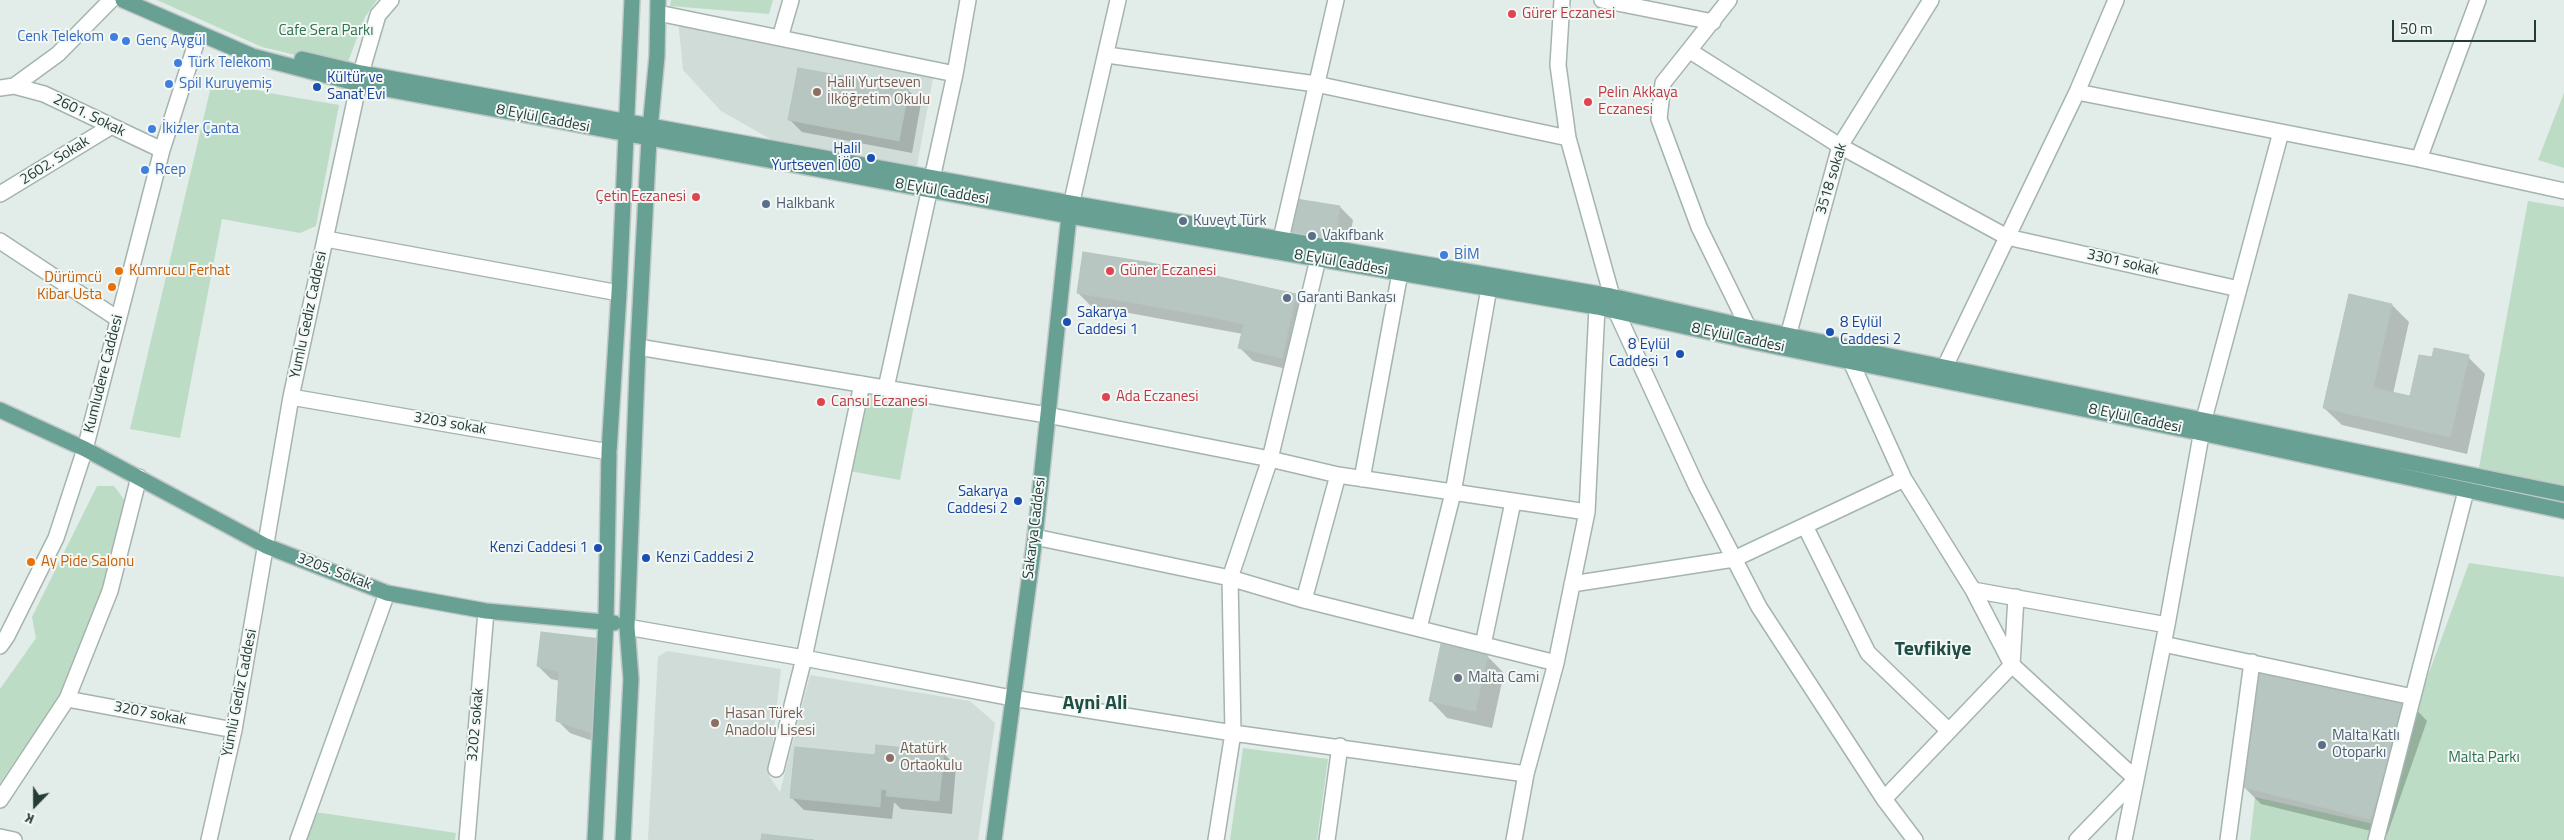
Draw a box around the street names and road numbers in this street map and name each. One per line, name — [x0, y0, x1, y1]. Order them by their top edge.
street label: 2601. Sokak — [50, 91, 128, 141]
street label: 8 Eylül Caddesi — [495, 101, 591, 137]
street label: 2602. Sokak — [17, 133, 93, 189]
street label: 3518 sokak — [1813, 141, 1851, 217]
street label: 8 Eylül Caddesi — [894, 175, 990, 209]
street label: 8 Eylül Caddesi — [1293, 246, 1389, 280]
street label: 3301 sokak — [2085, 246, 2161, 280]
street label: Yumlu Gediz Caddesi — [287, 250, 331, 380]
street label: Kumludere Caddesi — [81, 313, 127, 435]
street label: 8 Eylül Caddesi — [1690, 319, 1786, 357]
street label: 8 Eylül Caddesi — [2087, 400, 2183, 438]
street label: 3203 sokak — [412, 409, 488, 439]
street label: Sakarya Caddesi — [1020, 476, 1050, 580]
street label: 3205. Sokak — [294, 550, 374, 594]
street label: Yümlü Gediz Caddesi — [219, 627, 261, 759]
street label: 3202 sokak — [464, 688, 488, 762]
street label: 3207 sokak — [112, 698, 188, 730]

